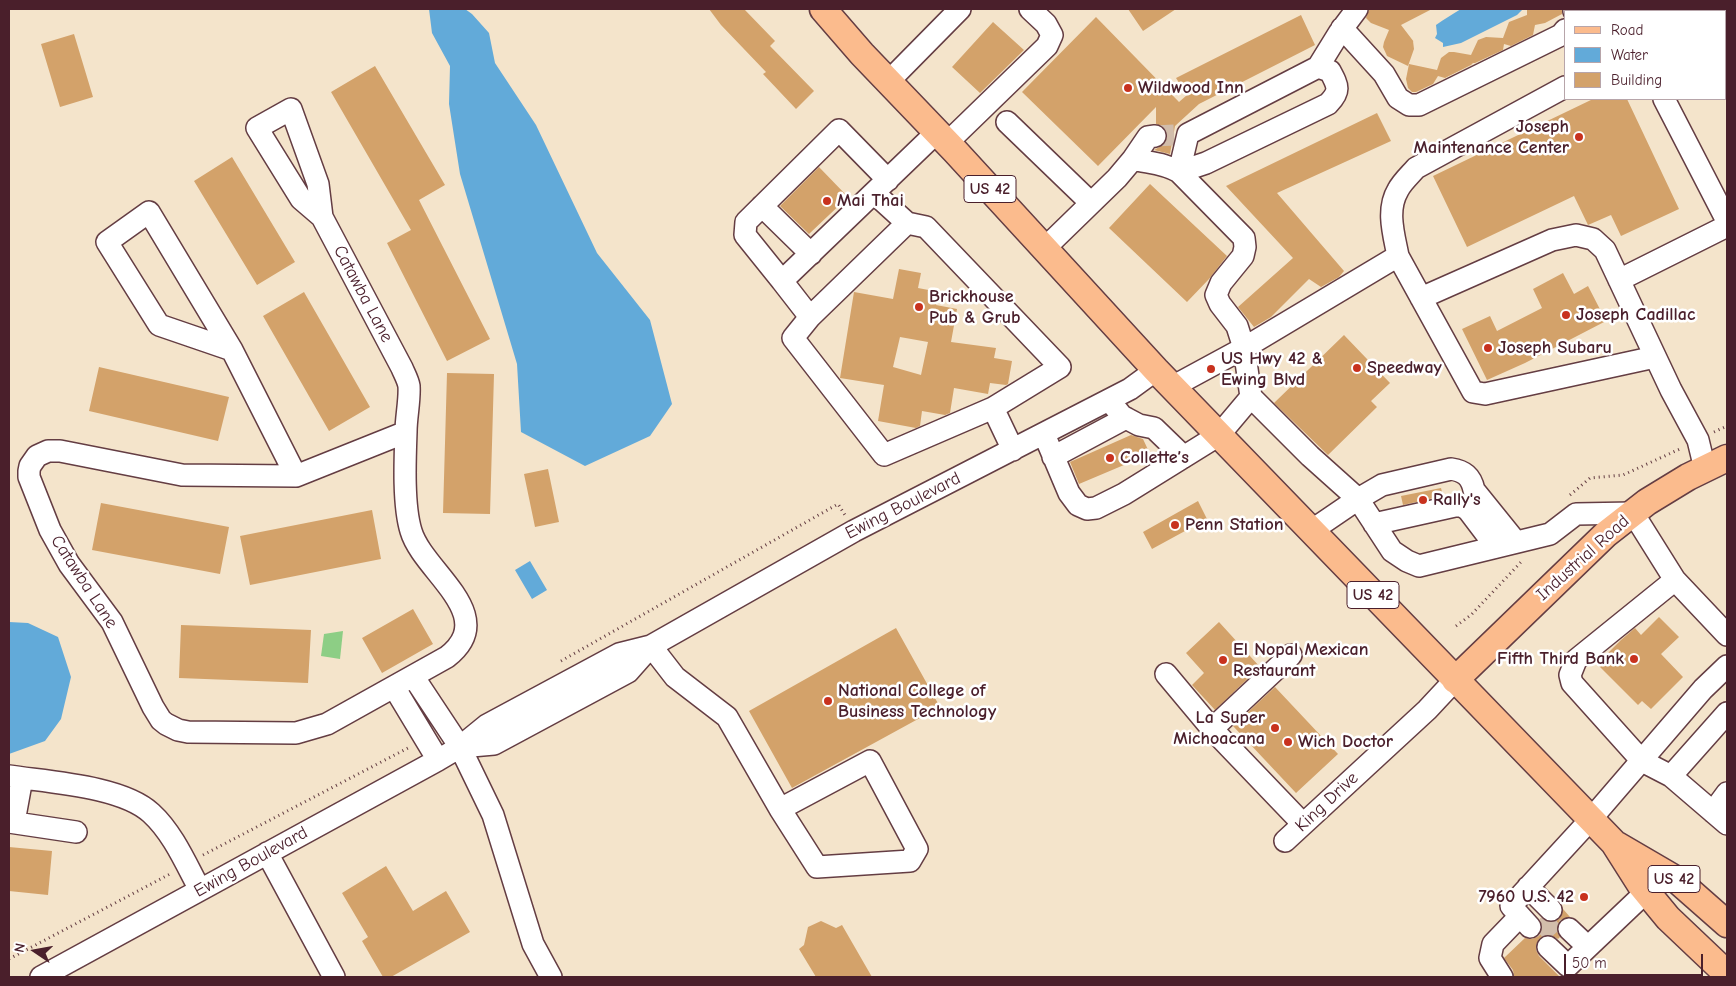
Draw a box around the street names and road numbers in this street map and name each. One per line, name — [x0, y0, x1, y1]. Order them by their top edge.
road number: US 42 — [964, 175, 1016, 202]
street label: Catawba Lane — [328, 242, 398, 346]
street label: Ewing Boulevard — [842, 468, 964, 544]
street label: Industrial Road — [1532, 511, 1634, 605]
street label: Catawba Lane — [46, 531, 122, 633]
road number: US 42 — [1347, 582, 1399, 608]
street label: King Drive — [1291, 767, 1363, 837]
street label: Ewing Boulevard — [190, 822, 312, 902]
road number: US 42 — [1648, 866, 1700, 892]

